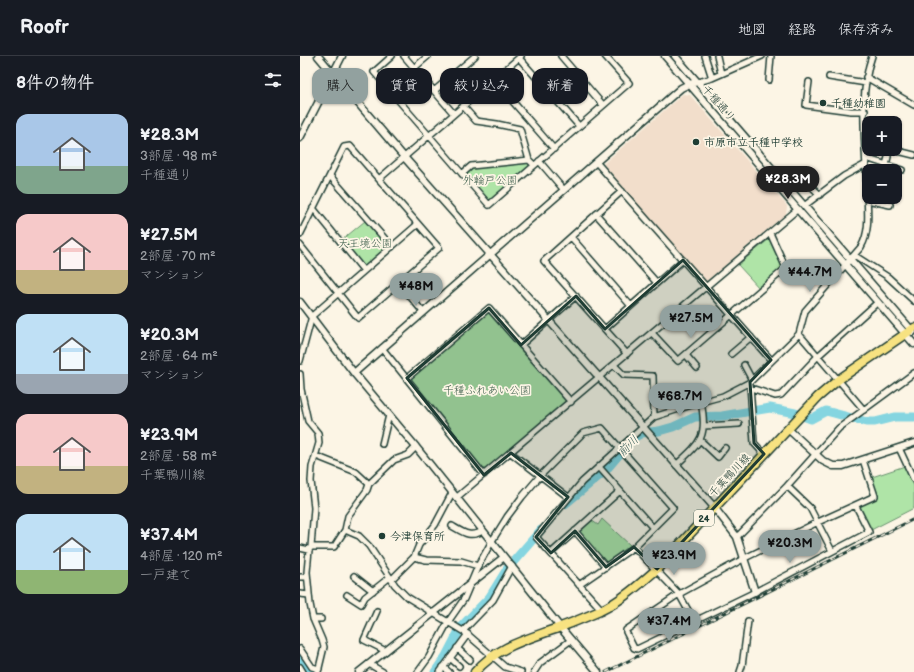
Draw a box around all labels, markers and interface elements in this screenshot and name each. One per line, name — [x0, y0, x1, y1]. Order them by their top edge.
text: Roofr — [20, 16, 69, 39]
text: 地図 — [738, 21, 766, 38]
text: 経路 — [788, 21, 816, 38]
text: 保存済み — [838, 21, 894, 38]
chip: 購入 — [312, 68, 368, 104]
chip: 賃貸 — [376, 68, 432, 104]
chip: 絞り込み — [440, 68, 524, 104]
chip: 新着 — [532, 68, 588, 104]
icon: filters — [262, 69, 284, 91]
text: 8件の物件 — [16, 73, 94, 93]
street label: 千種通り — [699, 82, 738, 124]
place label: 千種幼稚園 — [831, 97, 886, 110]
marker: 千種幼稚園 — [818, 98, 828, 108]
map controls — [862, 116, 902, 204]
button: + — [862, 116, 902, 156]
text: ¥28.3M — [140, 125, 199, 145]
icon: home — [48, 130, 96, 178]
place label: 市原市立千種中学校 — [704, 136, 803, 149]
marker: 市原市立千種中学校 — [691, 137, 701, 147]
text: 3部屋 · 98 m² — [140, 148, 217, 164]
button: − — [862, 164, 902, 204]
pin: ¥28.3M — [755, 166, 821, 200]
text: 千種通り — [140, 167, 192, 183]
text: ¥28.3M — [765, 171, 811, 187]
park label: 外輪戸公園 — [463, 174, 518, 187]
text: ¥27.5M — [140, 225, 198, 245]
icon: home — [48, 230, 96, 278]
park label: 天王境公園 — [338, 237, 393, 250]
text: 2部屋 · 70 m² — [140, 248, 216, 264]
pin: ¥44.7M — [777, 259, 843, 293]
text: ¥44.7M — [788, 264, 832, 280]
text: マンション — [140, 267, 204, 283]
pin: ¥48M — [392, 273, 440, 307]
text: ¥48M — [399, 278, 433, 294]
pin: ¥27.5M — [658, 305, 724, 339]
text: ¥27.5M — [669, 310, 713, 326]
text: ¥20.3M — [140, 325, 199, 345]
icon: home — [48, 330, 96, 378]
text: 2部屋 · 64 m² — [140, 348, 218, 364]
text: マンション — [140, 367, 204, 383]
pin: ¥68.7M — [647, 383, 713, 417]
park label: 千種ふれあい公園 — [443, 384, 531, 397]
text: ¥68.7M — [658, 388, 702, 404]
text: ¥23.9M — [140, 425, 199, 445]
icon: home — [48, 430, 96, 478]
water label: 前川 — [615, 433, 642, 460]
text: 2部屋 · 58 m² — [140, 448, 217, 464]
street label: 千葉鴨川線 — [706, 451, 753, 500]
text: 千葉鴨川線 — [140, 467, 205, 483]
road number: 24 — [694, 510, 714, 526]
text: ¥37.4M — [140, 525, 198, 545]
icon: home — [48, 530, 96, 578]
place label: 今津保育所 — [390, 530, 445, 543]
pin: ¥20.3M — [757, 530, 823, 564]
marker: 今津保育所 — [377, 531, 387, 541]
text: ¥20.3M — [767, 535, 813, 551]
pin: ¥23.9M — [641, 542, 707, 576]
text: ¥23.9M — [652, 547, 696, 563]
text: 4部屋 · 120 m² — [140, 548, 223, 564]
text: 一戸建て — [140, 567, 192, 583]
pin: ¥37.4M — [636, 608, 702, 642]
text: ¥37.4M — [647, 613, 691, 629]

